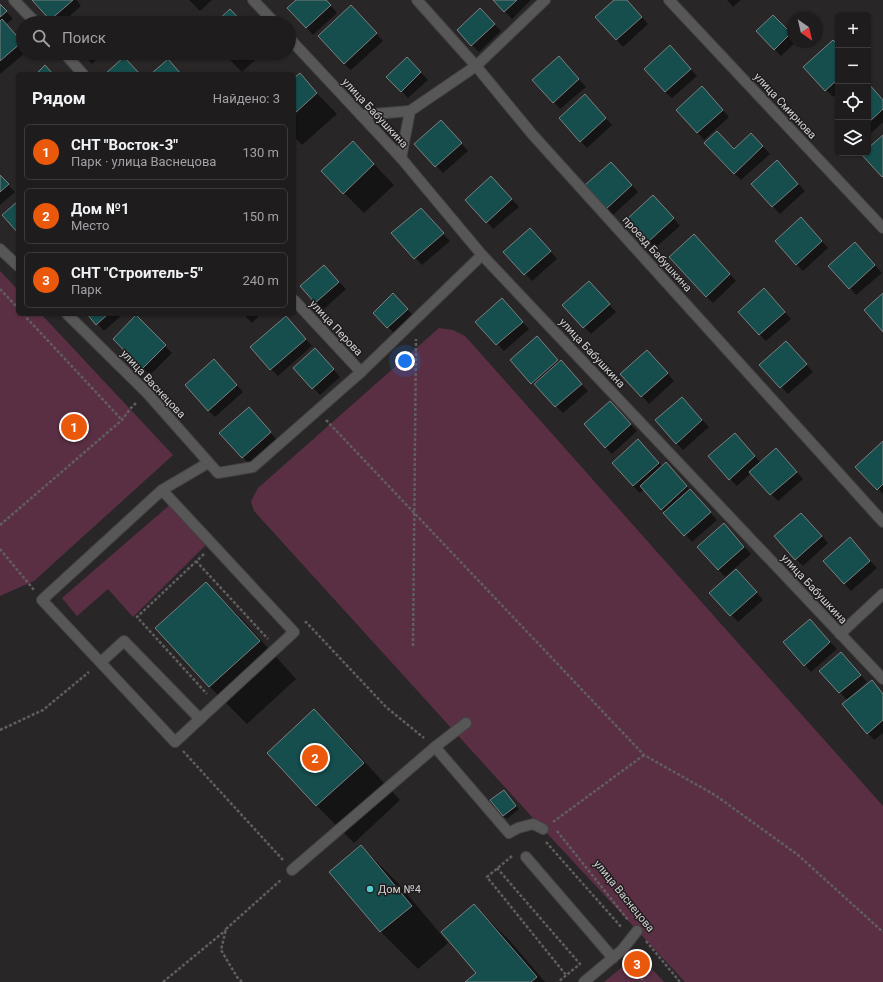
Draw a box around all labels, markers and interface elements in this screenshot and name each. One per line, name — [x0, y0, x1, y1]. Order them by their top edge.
north arrow — [787, 12, 823, 48]
map controls — [835, 12, 871, 156]
button: + — [835, 12, 871, 48]
search box — [16, 16, 296, 60]
icon: search — [30, 27, 52, 49]
text: Поиск — [62, 29, 106, 47]
button: − — [835, 48, 871, 84]
street label: улица Смирнова — [751, 70, 819, 142]
street label: улица Бабушкина — [339, 75, 411, 151]
button: locate — [835, 84, 871, 120]
text: Рядом — [32, 88, 86, 108]
text: Найдено: 3 — [213, 91, 280, 106]
button: layers — [835, 120, 871, 156]
text: СНТ "Восток-3" — [71, 136, 178, 154]
text: 1 — [42, 145, 50, 160]
text: 130 m — [242, 145, 279, 160]
text: Парк · улица Васнецова — [71, 154, 216, 169]
text: Дом №1 — [71, 200, 130, 218]
text: 2 — [42, 209, 50, 224]
text: 150 m — [242, 209, 279, 224]
street label: проезд Бабушкина — [620, 213, 694, 295]
text: Место — [71, 218, 109, 233]
text: СНТ "Строитель-5" — [71, 264, 203, 282]
text: 3 — [42, 273, 50, 288]
text: 240 m — [242, 273, 279, 288]
text: Парк — [71, 282, 102, 297]
street label: улица Перова — [307, 297, 365, 359]
street label: улица Бабушкина — [556, 315, 628, 391]
street label: улица Васнецова — [118, 347, 188, 421]
your location — [395, 351, 415, 371]
pin: 1 — [61, 412, 87, 442]
street label: улица Бабушкина — [778, 551, 850, 627]
pin: 2 — [302, 743, 328, 773]
street label: улица Васнецова — [591, 857, 657, 935]
place label: Дом №4 — [378, 883, 421, 896]
marker: Дом №4 — [365, 884, 375, 894]
pin: 3 — [624, 949, 650, 979]

